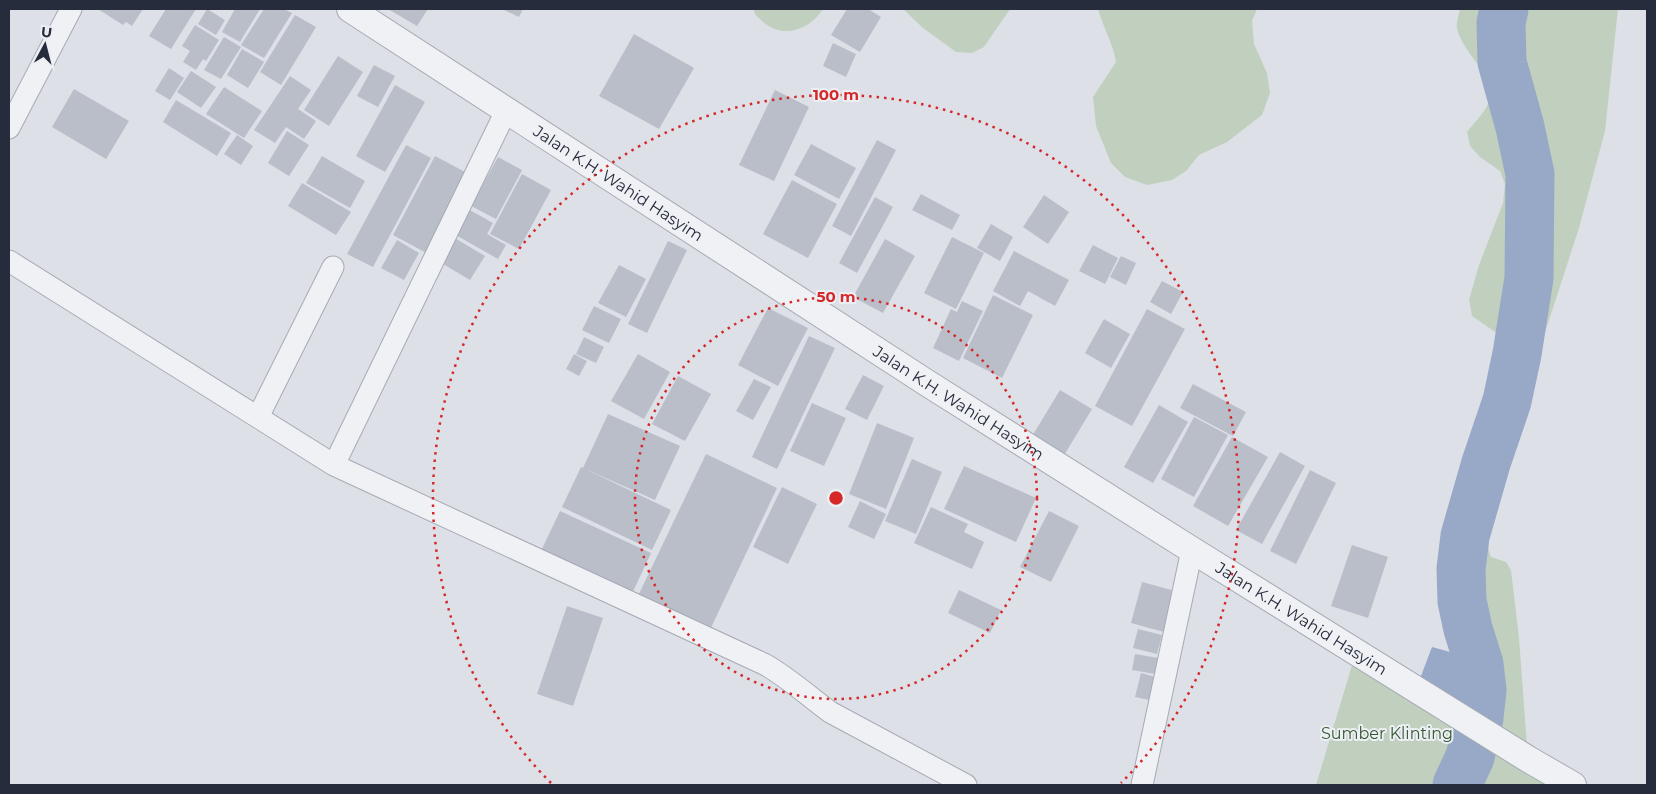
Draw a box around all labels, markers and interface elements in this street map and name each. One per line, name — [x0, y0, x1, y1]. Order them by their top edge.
north arrow — [20, 20, 70, 70]
text: U — [40, 22, 53, 42]
text: 100 m — [813, 85, 859, 104]
street label: Jalan K.H. Wahid Hasyim — [529, 121, 707, 245]
text: 50 m — [816, 287, 856, 306]
street label: Jalan K.H. Wahid Hasyim — [869, 341, 1047, 464]
centre of rings — [827, 489, 845, 507]
street label: Jalan K.H. Wahid Hasyim — [1211, 558, 1391, 679]
park label: Sumber Klinting — [1321, 724, 1453, 743]

